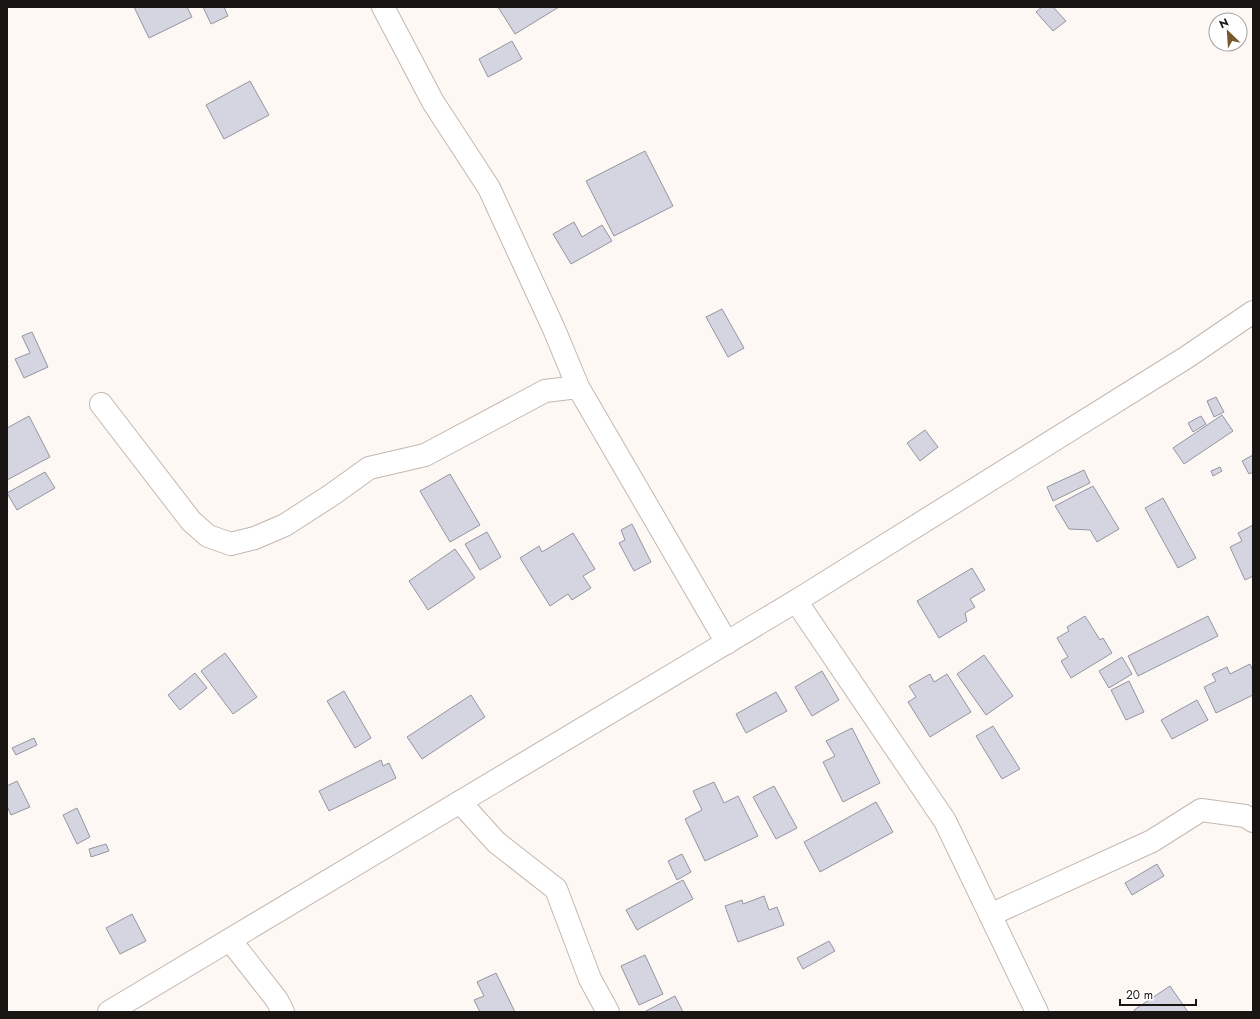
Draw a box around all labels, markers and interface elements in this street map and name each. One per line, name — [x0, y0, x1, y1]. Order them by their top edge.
north arrow — [1208, 12, 1248, 52]
text: N — [1216, 14, 1231, 32]
scale bar — [1120, 981, 1196, 1007]
text: 20 m — [1126, 986, 1153, 1004]

